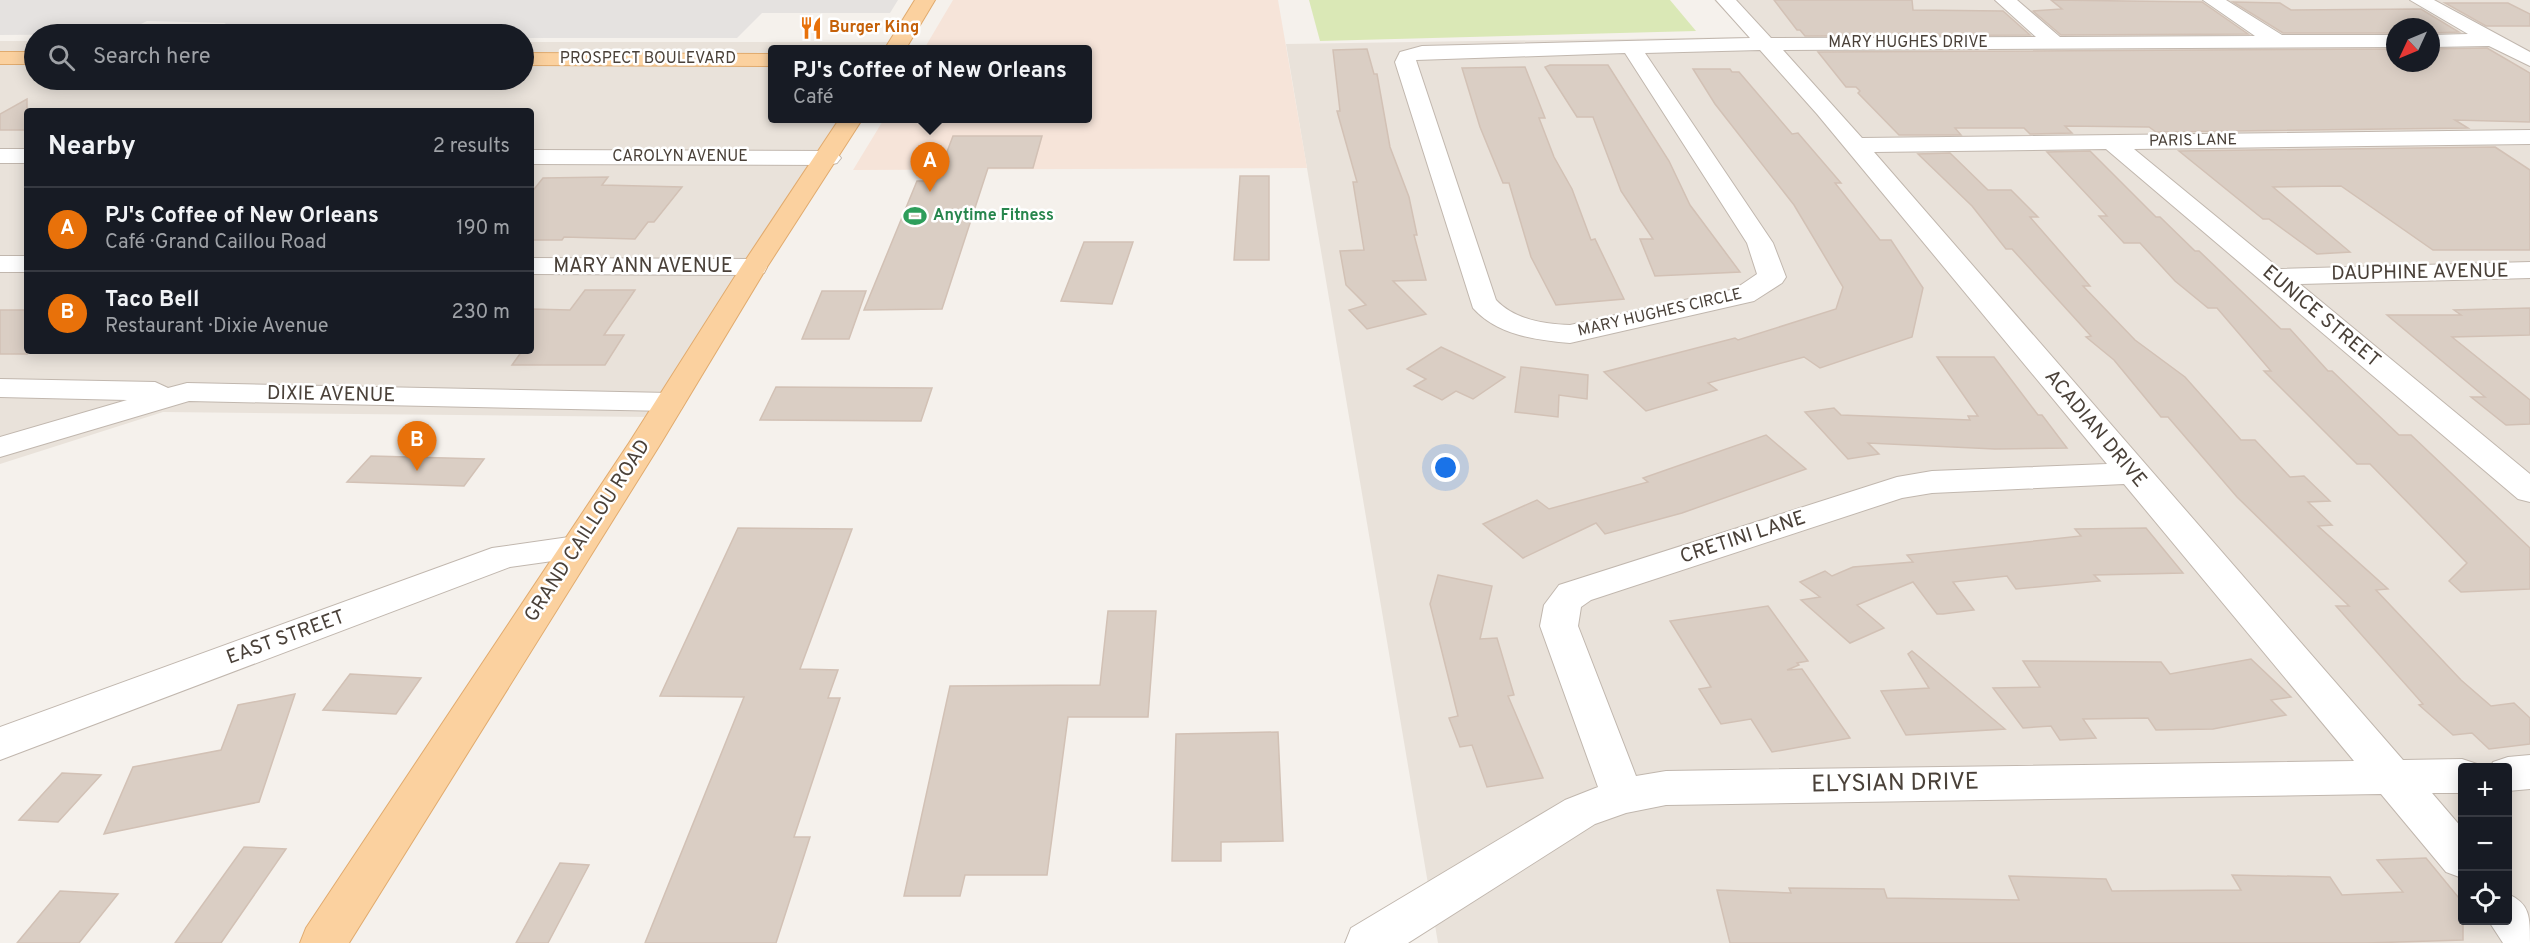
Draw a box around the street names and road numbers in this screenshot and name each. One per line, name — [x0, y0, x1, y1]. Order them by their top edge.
street label: MARY HUGHES DRIVE — [1828, 33, 1988, 53]
street label: PROSPECT BOULEVARD — [560, 49, 736, 69]
street label: PARIS LANE — [2149, 130, 2237, 152]
street label: CAROLYN AVENUE — [612, 147, 748, 167]
street label: MARY ANN AVENUE — [553, 254, 733, 280]
street label: DAUPHINE AVENUE — [2331, 258, 2509, 288]
street label: EUNICE STREET — [2256, 260, 2386, 374]
street label: MARY HUGHES CIRCLE — [1576, 284, 1744, 342]
street label: ACADIAN DRIVE — [2038, 365, 2152, 493]
street label: DIXIE AVENUE — [267, 381, 395, 409]
street label: GRAND CAILLOU ROAD — [519, 435, 657, 627]
street label: CRETINI LANE — [1677, 505, 1809, 571]
street label: EAST STREET — [223, 605, 349, 671]
street label: ELYSIAN DRIVE — [1811, 768, 1979, 800]

